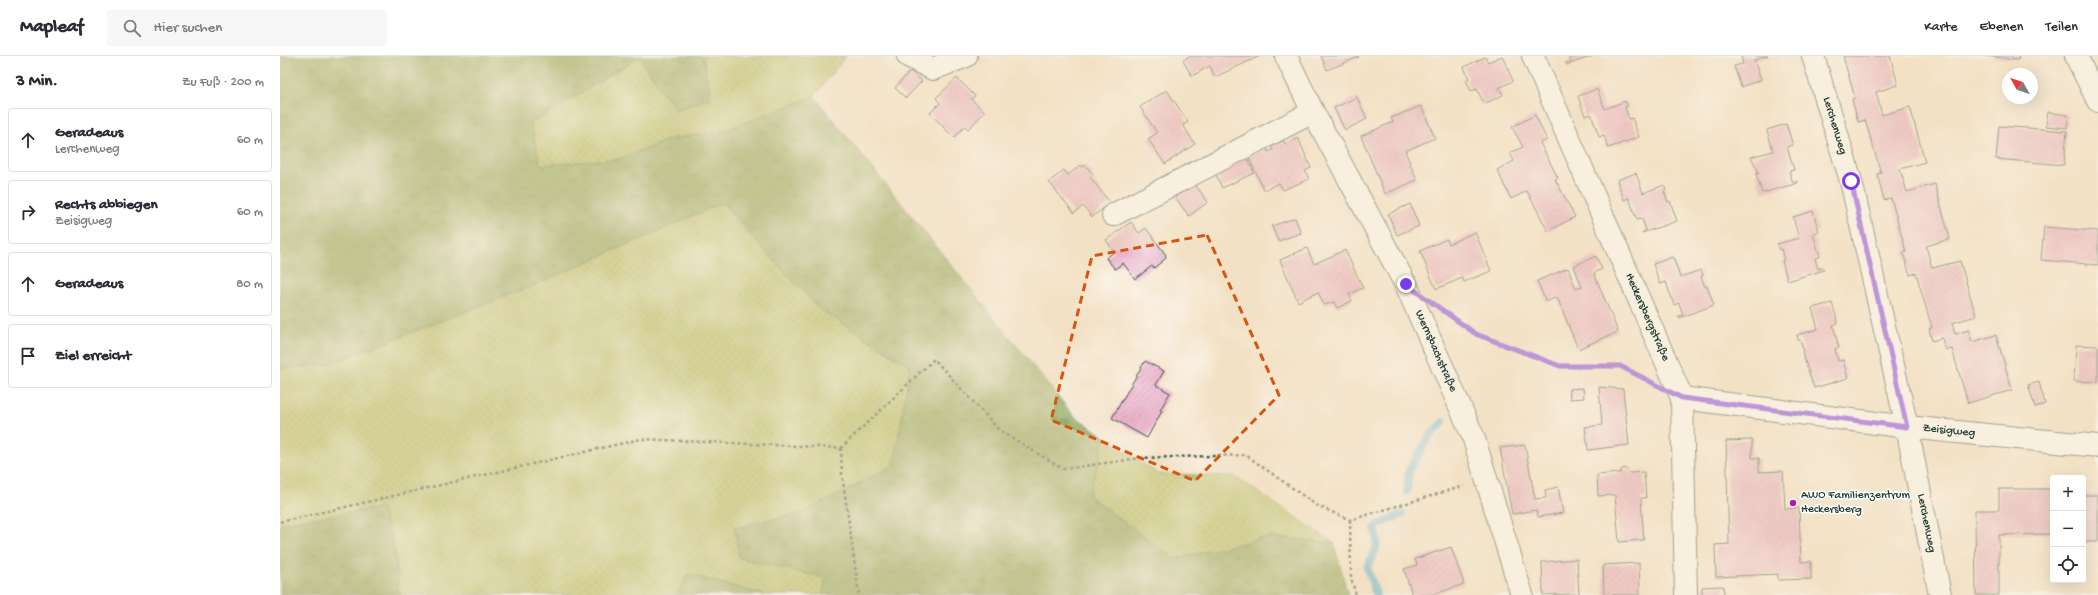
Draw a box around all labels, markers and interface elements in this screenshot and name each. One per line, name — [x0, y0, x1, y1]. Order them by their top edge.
search box — [107, 10, 387, 46]
text: Mapleaf — [20, 16, 83, 39]
icon: search — [121, 17, 143, 39]
text: Hier suchen — [153, 19, 222, 37]
text: Karte — [1924, 19, 1958, 36]
text: Ebenen — [1980, 19, 2023, 36]
text: Teilen — [2045, 19, 2078, 36]
north arrow — [2002, 68, 2038, 104]
text: 3 Min. — [16, 72, 58, 92]
text: Zu Fuß · 200 m — [182, 75, 264, 90]
street label: Lerchenweg — [1819, 95, 1850, 157]
text: Geradeaus — [55, 124, 123, 142]
icon: ahead — [17, 129, 39, 151]
text: 60 m — [237, 133, 263, 148]
text: Lerchenweg — [55, 142, 120, 157]
route start — [1842, 172, 1860, 190]
text: Rechts abbiegen — [55, 196, 158, 214]
icon: right — [17, 201, 39, 223]
text: 60 m — [237, 205, 263, 220]
text: Zeisigweg — [55, 214, 112, 229]
street label: Heckersbergstraße — [1621, 271, 1672, 364]
icon: ahead — [17, 273, 39, 295]
text: Geradeaus — [55, 275, 123, 293]
route end — [1397, 275, 1415, 293]
text: 80 m — [236, 277, 263, 292]
street label: Wernsbachstraße — [1411, 308, 1460, 395]
icon: arrive — [17, 345, 39, 367]
text: Ziel erreicht — [55, 347, 131, 365]
street label: Zeisigweg — [1922, 422, 1976, 441]
map controls — [2050, 475, 2086, 583]
button: + — [2050, 475, 2086, 511]
place label: AWO Familienzentrum Heckersberg — [1801, 489, 1910, 517]
street label: Lerchenweg — [1913, 493, 1939, 554]
marker: AWO Familienzentrum Heckersberg — [1788, 498, 1798, 508]
button: − — [2050, 511, 2086, 547]
button: locate — [2050, 547, 2086, 583]

